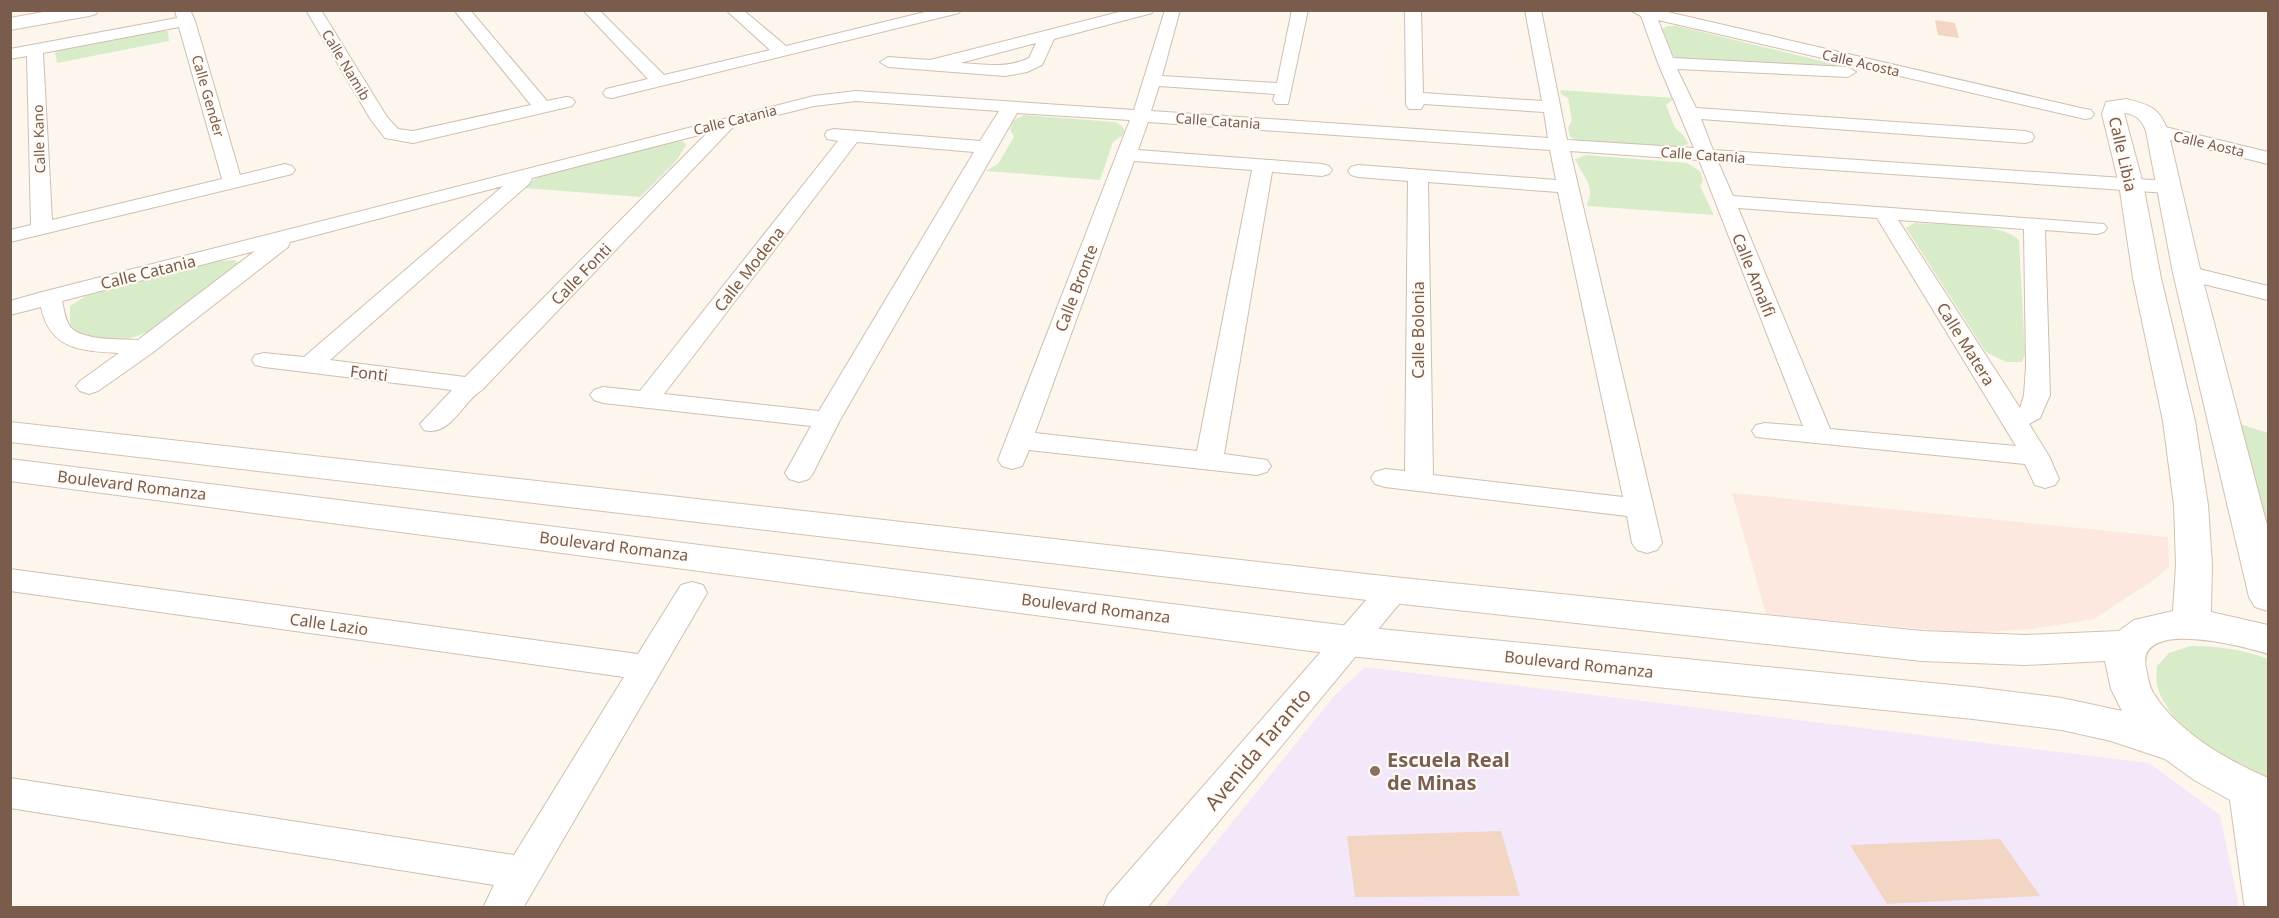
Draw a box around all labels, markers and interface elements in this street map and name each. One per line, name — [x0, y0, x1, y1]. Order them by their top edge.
street label: Calle Namib — [318, 26, 375, 104]
street label: Calle Acosta — [1820, 44, 1902, 81]
street label: Calle Gender — [188, 53, 229, 139]
street label: Calle Catania — [691, 100, 779, 139]
street label: Calle Kano — [28, 104, 49, 174]
street label: Calle Catania — [1175, 108, 1261, 133]
street label: Calle Libia — [2104, 115, 2142, 193]
street label: Calle Aosta — [2172, 126, 2247, 161]
street label: Calle Catania — [1660, 142, 1746, 167]
street label: Calle Modena — [709, 222, 789, 316]
street label: Calle Amalfi — [1727, 230, 1781, 320]
street label: Calle Fonti — [546, 238, 616, 310]
street label: Calle Bronte — [1049, 241, 1103, 335]
street label: Calle Catania — [98, 250, 198, 294]
street label: Calle Bolonia — [1407, 281, 1429, 379]
street label: Calle Matera — [1932, 298, 2000, 390]
street label: Fonti — [349, 360, 389, 386]
street label: Boulevard Romanza — [56, 465, 208, 505]
street label: Boulevard Romanza — [538, 526, 690, 566]
street label: Boulevard Romanza — [1020, 588, 1172, 628]
street label: Calle Lazio — [288, 608, 370, 640]
street label: Boulevard Romanza — [1503, 645, 1655, 683]
street label: Avenida Taranto — [1198, 682, 1317, 816]
place label: Escuela Real de Minas — [1387, 746, 1510, 796]
marker: Escuela Real de Minas — [1368, 764, 1382, 778]

